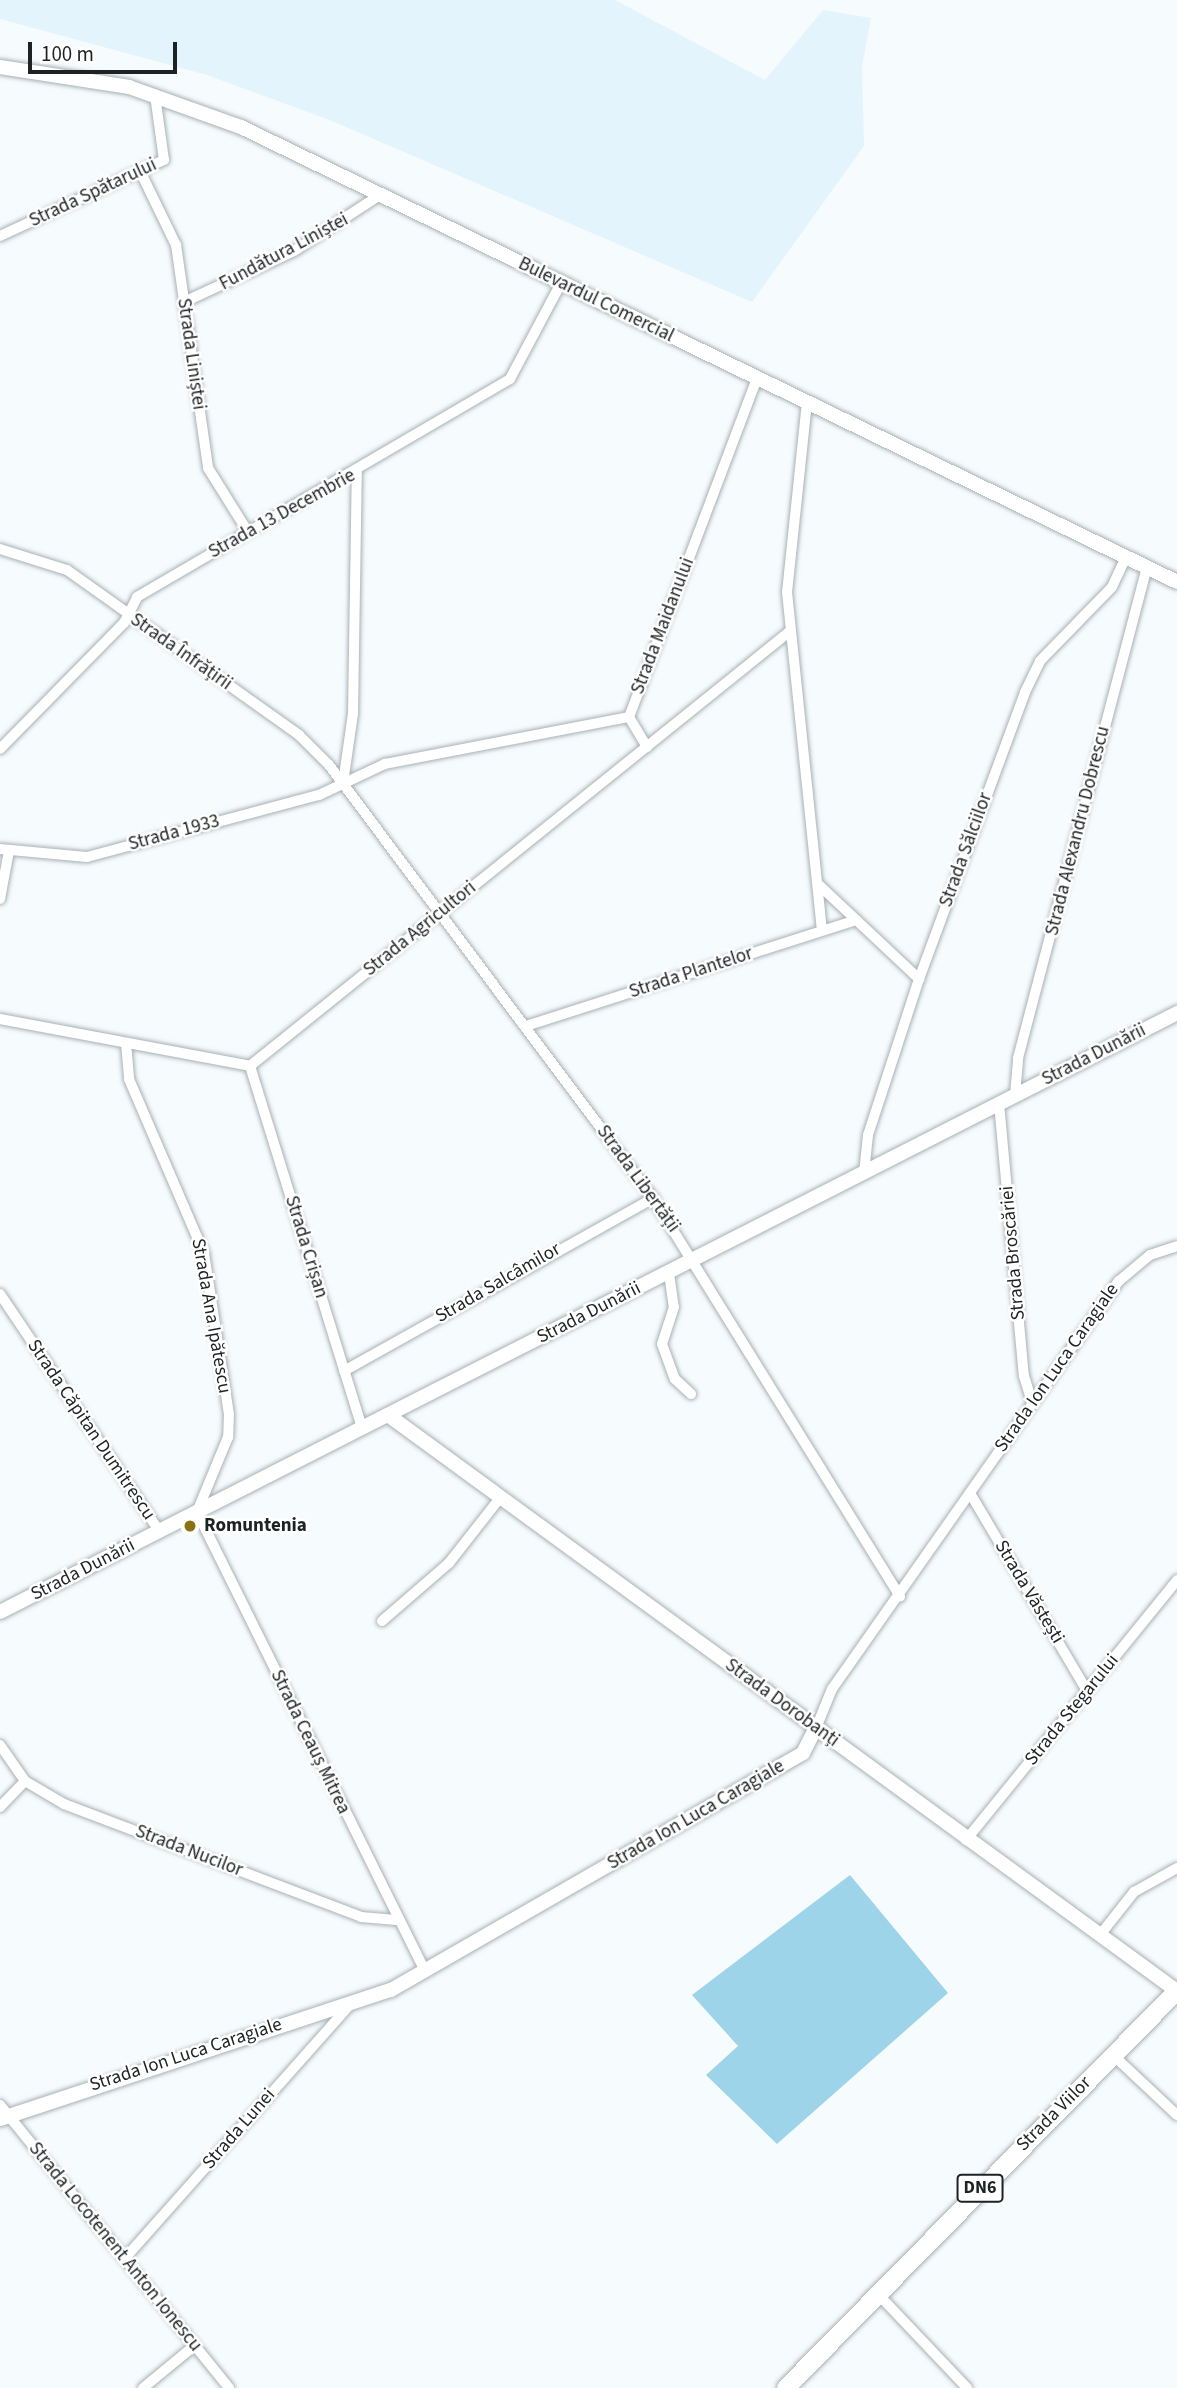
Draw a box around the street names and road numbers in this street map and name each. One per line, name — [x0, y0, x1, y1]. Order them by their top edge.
street label: Strada Spătarului — [26, 154, 160, 232]
street label: Fundătura Liniștei — [216, 208, 352, 296]
street label: Bulevardul Comercial — [514, 252, 678, 348]
street label: Strada Liniștei — [172, 297, 210, 411]
street label: Strada 13 Decembrie — [205, 464, 359, 564]
street label: Strada Maidanului — [626, 554, 700, 698]
street label: Strada Înfrățirii — [126, 608, 236, 696]
street label: Strada Alexandru Dobrescu — [1041, 724, 1115, 938]
street label: Strada Sălciilor — [935, 790, 997, 910]
street label: Strada 1933 — [126, 810, 222, 856]
street label: Strada Agricultori — [359, 877, 481, 981]
street label: Strada Plantelor — [626, 942, 756, 1004]
street label: Strada Dunării — [1038, 1019, 1150, 1091]
street label: Strada Libertății — [591, 1121, 685, 1237]
street label: Strada Broscăriei — [996, 1185, 1030, 1321]
street label: Strada Crișan — [280, 1193, 332, 1301]
street label: Strada Ana Ipătescu — [186, 1237, 236, 1395]
street label: Strada Salcâmilor — [431, 1238, 565, 1328]
street label: Strada Dunării — [533, 1277, 645, 1349]
street label: Strada Ion Luca Caragiale — [990, 1279, 1124, 1457]
street label: Strada Căpitan Dumitrescu — [22, 1335, 160, 1525]
street label: Strada Dunării — [27, 1534, 139, 1606]
street label: Strada Văstești — [989, 1536, 1069, 1648]
street label: Strada Stegarului — [1020, 1650, 1124, 1770]
street label: Strada Dorobanți — [720, 1654, 844, 1752]
street label: Strada Ceauș Mitrea — [265, 1666, 355, 1818]
street label: Strada Ion Luca Caragiale — [603, 1755, 789, 1875]
street label: Strada Nucilor — [132, 1820, 246, 1882]
street label: Strada Ion Luca Caragiale — [87, 2013, 285, 2097]
street label: Strada Viilor — [1012, 2072, 1096, 2156]
street label: Strada Lunei — [198, 2084, 280, 2174]
street label: Strada Locotenent Anton Ionescu — [23, 2138, 207, 2356]
road number: DN6 — [956, 2174, 1004, 2202]

